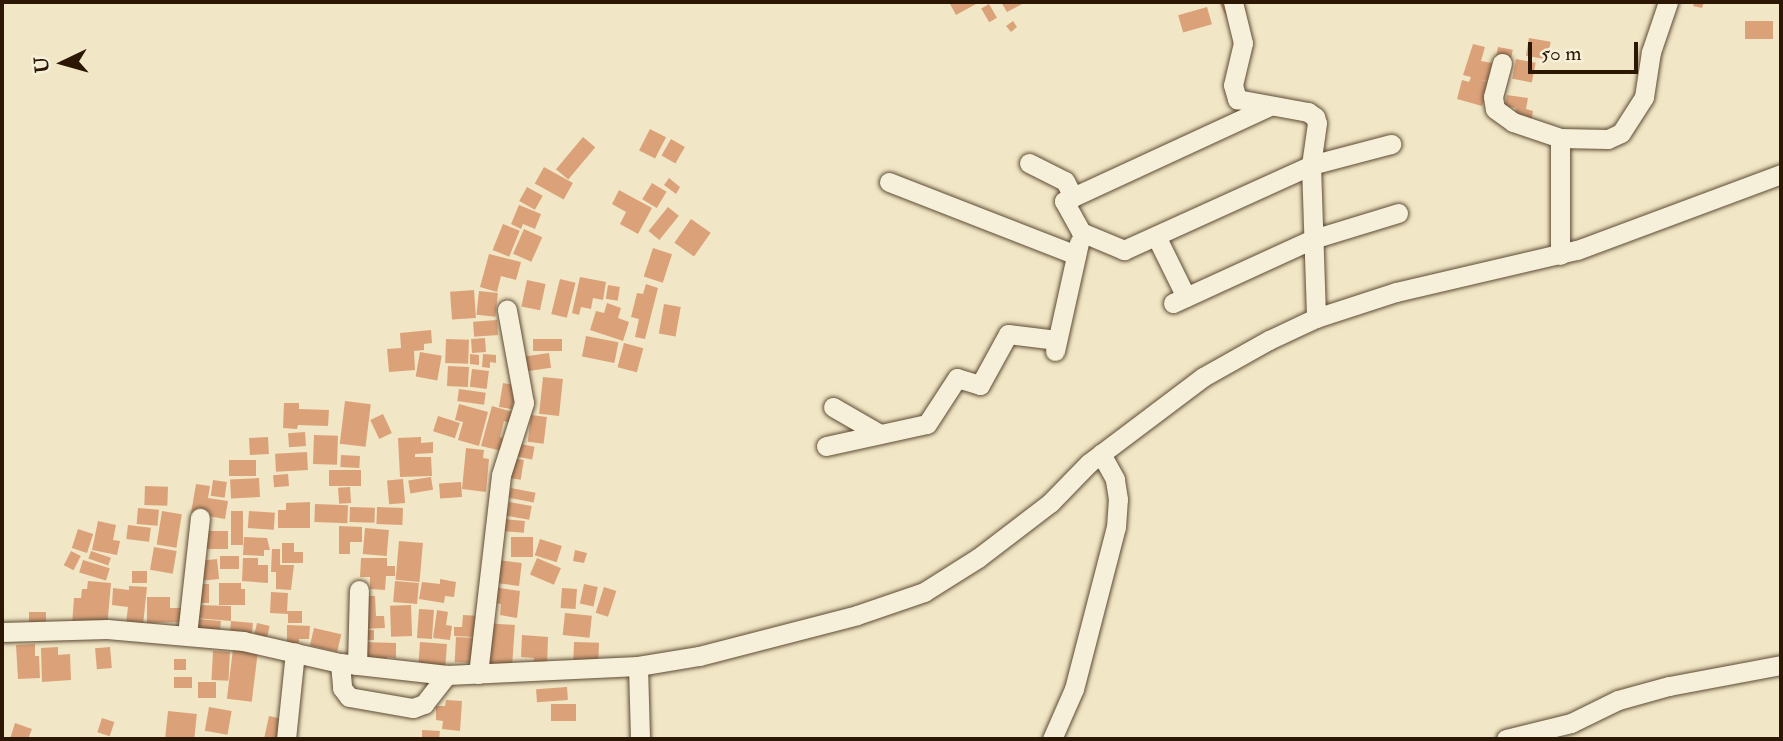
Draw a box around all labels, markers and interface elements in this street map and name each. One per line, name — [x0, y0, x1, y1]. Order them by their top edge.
north arrow — [28, 28, 98, 98]
scale bar — [1531, 28, 1641, 72]
text: 50 m — [1541, 40, 1582, 67]
text: U — [29, 56, 55, 74]

